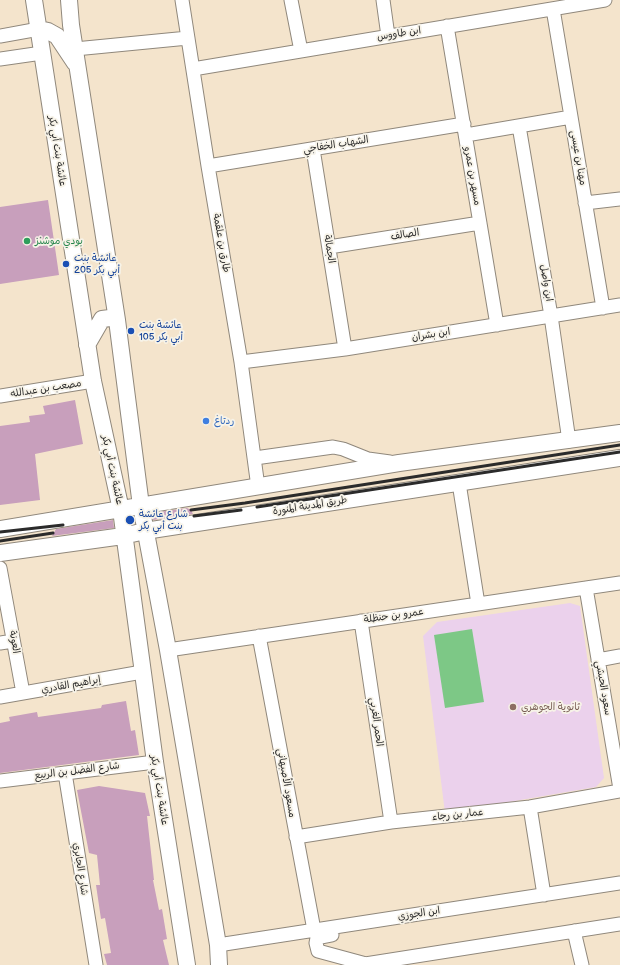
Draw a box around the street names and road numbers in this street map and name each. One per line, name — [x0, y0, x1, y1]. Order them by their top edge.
street label: ابن طاووس — [376, 25, 422, 43]
street label: عائشة بنت أبي بكر — [46, 115, 68, 187]
street label: مهنا بن عيسى — [567, 129, 589, 187]
street label: الشهاب الخفاجي — [302, 134, 370, 156]
street label: مسهر بن عمرو — [461, 146, 483, 206]
street label: طارق بن علقمة — [210, 212, 232, 274]
street label: الصالف — [390, 227, 420, 243]
street label: الجمالة — [321, 234, 337, 264]
street label: ابن واصل — [537, 264, 555, 302]
street label: ابن بشران — [411, 326, 451, 344]
street label: مصعب بن عبدالله — [10, 377, 82, 401]
street label: عائشة بنت أبي بكر — [99, 434, 125, 506]
street label: طريق المدينة المنورة — [272, 494, 348, 518]
street label: عمرو بن حنظلة — [363, 606, 425, 626]
street label: العونة — [6, 630, 22, 654]
street label: سعود الحبشي — [592, 660, 614, 716]
street label: إبراهيم القادري — [40, 674, 102, 696]
street label: الحمر الغربي — [367, 697, 385, 747]
street label: مسعود الأصبهاني — [274, 747, 298, 819]
street label: عائشة بنت أبي بكر — [148, 754, 170, 826]
street label: شارع الفضل بن الربيع — [34, 760, 120, 782]
street label: عمار بن رجاء — [431, 806, 485, 824]
street label: شارع الجابري — [70, 842, 90, 896]
street label: ابن الجوزي — [397, 905, 441, 923]

